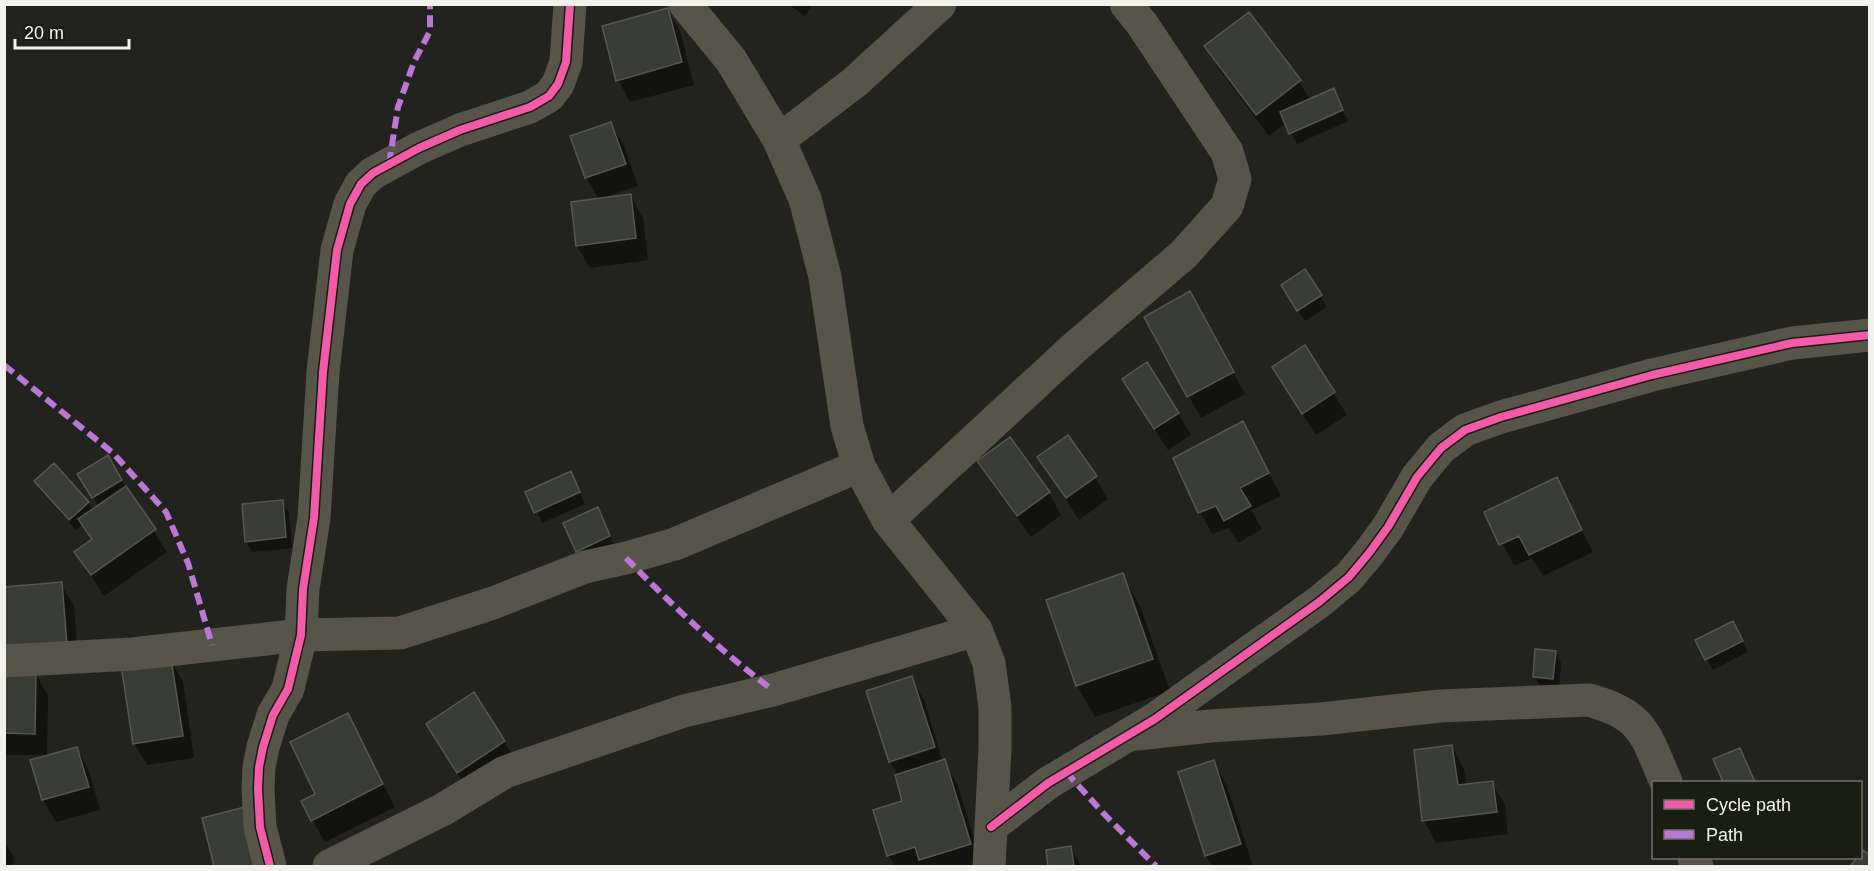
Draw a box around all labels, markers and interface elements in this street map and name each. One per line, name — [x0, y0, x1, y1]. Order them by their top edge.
scale bar — [15, 12, 129, 50]
text: 20 m — [24, 23, 64, 43]
legend — [1652, 781, 1862, 859]
text: Cycle path — [1706, 795, 1791, 815]
text: Path — [1706, 825, 1743, 845]

